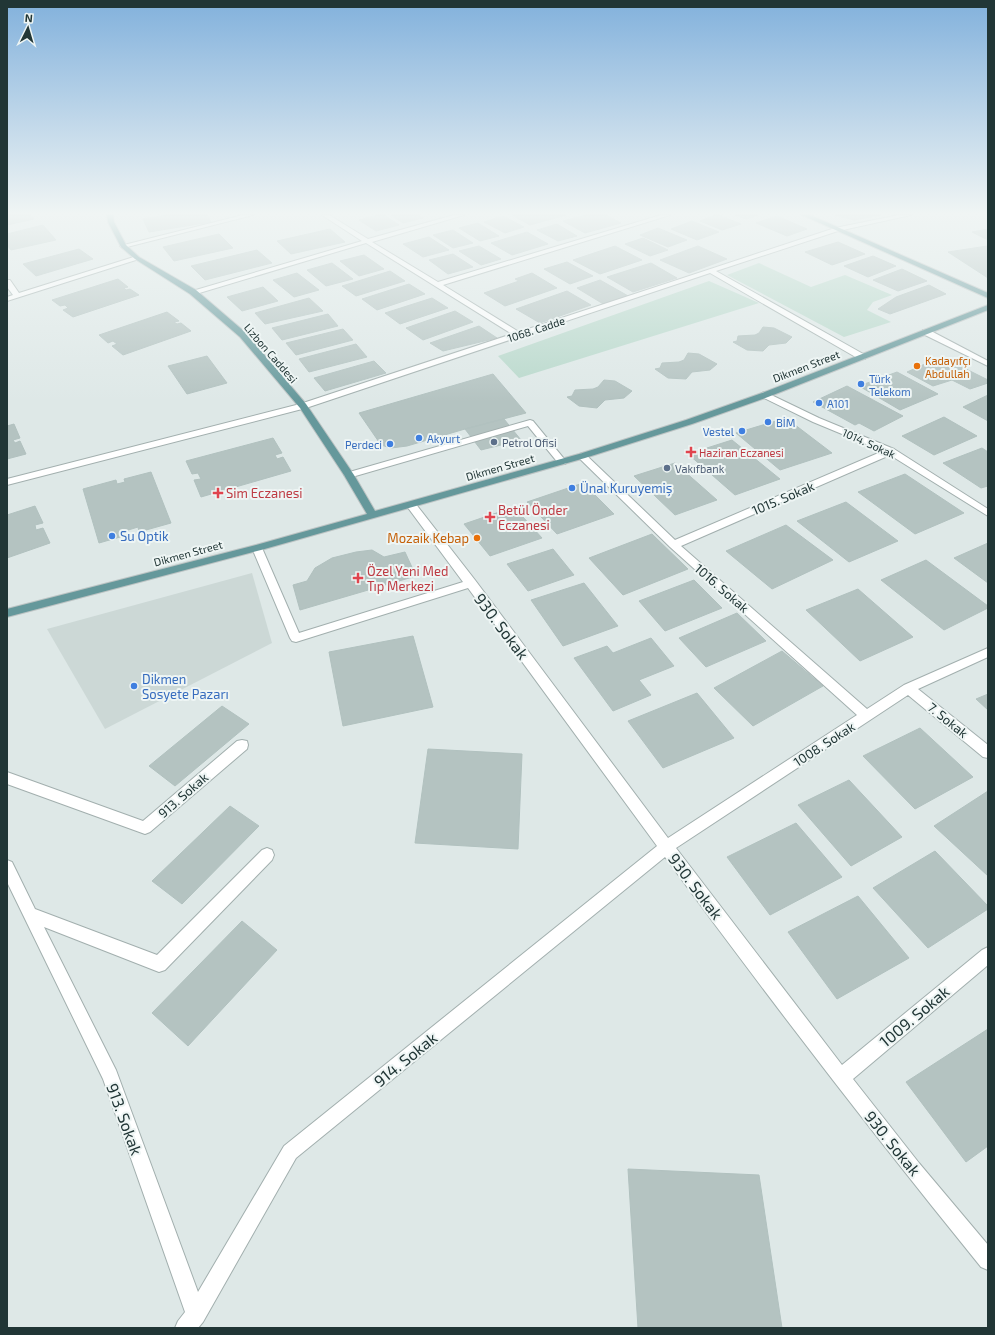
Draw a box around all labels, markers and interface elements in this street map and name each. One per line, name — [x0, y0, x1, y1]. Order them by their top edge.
north arrow — [8, 8, 48, 48]
text: N — [24, 11, 33, 24]
street label: 1068. Cadde — [506, 314, 567, 344]
street label: Lizbon Caddesi — [242, 321, 300, 385]
street label: Dikmen Street — [771, 347, 841, 385]
place label: Kadayıfçı Abdullah — [925, 354, 971, 380]
marker: Kadayıfçı Abdullah — [912, 361, 922, 371]
place label: Türk Telekom — [869, 372, 911, 398]
marker: Türk Telekom — [856, 379, 866, 389]
place label: A101 — [827, 397, 849, 410]
marker: A101 — [814, 398, 824, 408]
place label: BİM — [776, 416, 795, 429]
marker: BİM — [763, 417, 773, 427]
place label: Vestel — [703, 425, 735, 438]
marker: Vestel — [737, 426, 747, 436]
street label: 1014. Sokak — [840, 426, 898, 461]
place label: Akyurt — [427, 432, 460, 445]
marker: Akyurt — [414, 433, 424, 443]
place label: Petrol Ofisi — [502, 436, 557, 449]
marker: Petrol Ofisi — [489, 437, 499, 447]
place label: Perdeci — [345, 438, 382, 451]
marker: Perdeci — [385, 439, 395, 449]
place label: Haziran Eczanesi — [699, 446, 784, 459]
marker: Haziran Eczanesi — [686, 447, 696, 457]
street label: Dikmen Street — [464, 451, 536, 483]
place label: Vakıfbank — [675, 462, 725, 475]
marker: Vakıfbank — [662, 463, 672, 473]
street label: 1015. Sokak — [749, 478, 817, 518]
place label: Ünal Kuruyemiş — [580, 480, 672, 497]
marker: Ünal Kuruyemiş — [567, 483, 577, 493]
place label: Sim Eczanesi — [226, 485, 303, 501]
marker: Sim Eczanesi — [213, 488, 223, 498]
place label: Betül Önder Eczanesi — [498, 502, 568, 533]
marker: Betül Önder Eczanesi — [485, 512, 495, 522]
place label: Su Optik — [120, 528, 169, 544]
place label: Mozaik Kebap — [387, 530, 469, 546]
marker: Su Optik — [107, 531, 117, 541]
marker: Mozaik Kebap — [472, 533, 482, 543]
street label: Dikmen Street — [152, 538, 224, 568]
street label: 1016. Sokak — [692, 560, 753, 616]
place label: Özel Yeni Med Tıp Merkezi — [367, 563, 448, 594]
marker: Özel Yeni Med Tıp Merkezi — [352, 572, 364, 584]
street label: 930. Sokak — [471, 589, 533, 663]
place label: Dikmen Sosyete Pazarı — [142, 671, 229, 702]
marker: Dikmen Sosyete Pazarı — [129, 681, 139, 691]
street label: 7. Sokak — [925, 699, 972, 741]
street label: 1008. Sokak — [790, 718, 858, 770]
street label: 913. Sokak — [155, 769, 211, 821]
street label: 930. Sokak — [665, 849, 727, 923]
street label: 1009. Sokak — [875, 981, 953, 1051]
street label: 914. Sokak — [370, 1028, 440, 1090]
street label: 913. Sokak — [103, 1081, 147, 1157]
street label: 930. Sokak — [861, 1107, 925, 1179]

